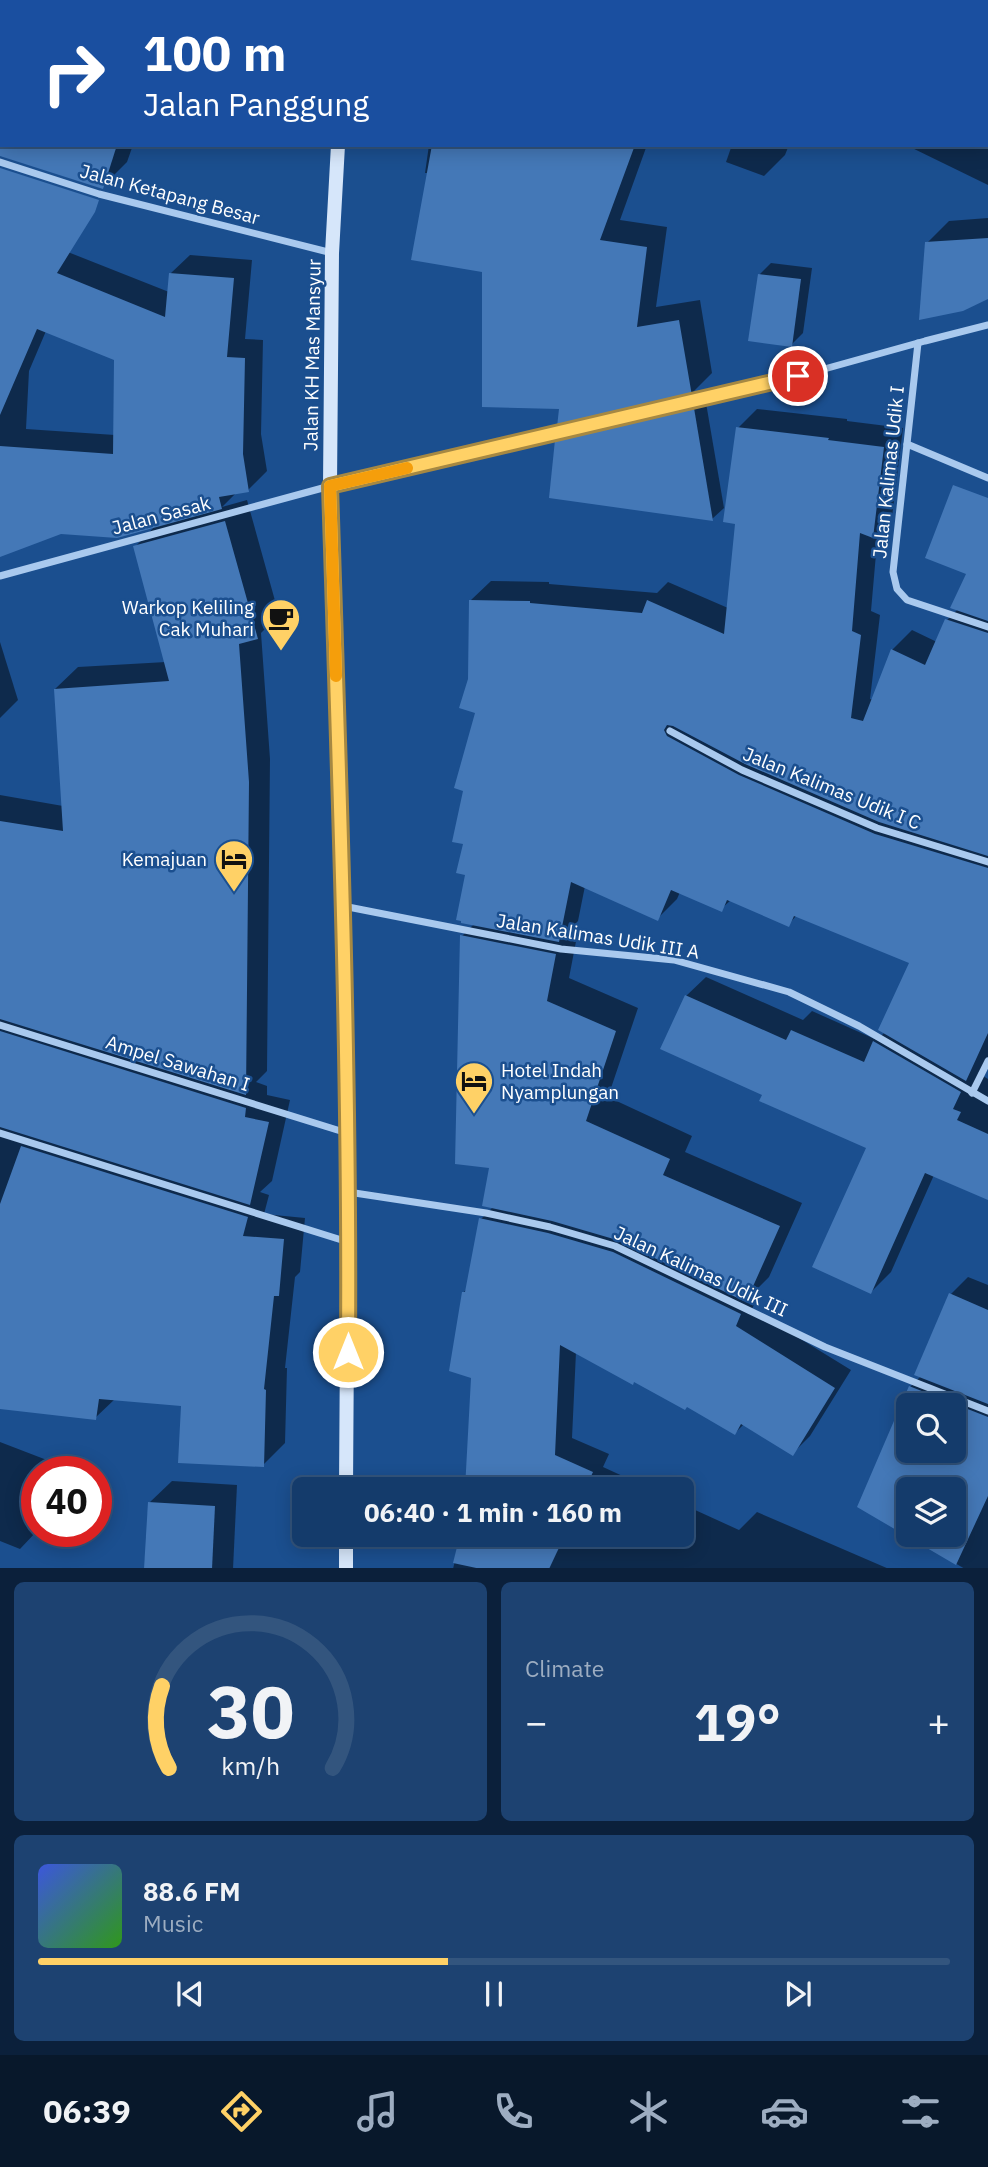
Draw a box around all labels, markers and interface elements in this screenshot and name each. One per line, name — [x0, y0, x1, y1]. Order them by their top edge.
text: 100 m — [143, 21, 287, 84]
icon: right — [28, 28, 119, 119]
text: Jalan Panggung — [143, 83, 369, 125]
street label: Jalan Ketapang Besar — [78, 158, 262, 230]
street label: Jalan KH Mas Mansyur — [298, 259, 326, 451]
pin — [768, 346, 828, 406]
icon: arrive — [779, 357, 817, 395]
street label: Jalan Kalimas Udik I — [867, 384, 909, 560]
street label: Jalan Sasak — [109, 490, 213, 540]
place label: Warkop Keliling Cak Muhari — [122, 595, 254, 641]
cafe icon: Warkop Keliling Cak Muhari — [260, 597, 302, 652]
street label: Jalan Kalimas Udik I C — [740, 741, 925, 835]
hotel icon: Kemajuan — [213, 838, 255, 893]
place label: Kemajuan — [122, 847, 207, 871]
street label: Jalan Kalimas Udik III A — [495, 908, 701, 964]
street label: Ampel Sawahan I — [103, 1030, 253, 1096]
place label: Hotel Indah Nyamplungan — [501, 1058, 619, 1104]
hotel icon: Hotel Indah Nyamplungan — [453, 1060, 495, 1115]
street label: Jalan Kalimas Udik III — [610, 1220, 792, 1322]
position arrow — [311, 1315, 385, 1389]
map controls — [896, 1393, 966, 1547]
button: search — [896, 1393, 966, 1463]
speed limit sign: 40 — [21, 1456, 112, 1547]
button: layers — [896, 1477, 966, 1547]
text: 06:40 · 1 min · 160 m — [364, 1495, 622, 1529]
text: Climate — [525, 1653, 604, 1683]
text: 30 — [207, 1663, 294, 1758]
text: 19° — [694, 1688, 781, 1755]
text: − — [525, 1697, 548, 1746]
text: + — [927, 1697, 950, 1746]
text: km/h — [221, 1748, 280, 1781]
text: 88.6 FM — [143, 1874, 241, 1908]
text: Music — [143, 1908, 203, 1938]
icon: previous — [171, 1975, 209, 2013]
icon: pause — [475, 1975, 513, 2013]
icon: next — [779, 1975, 817, 2013]
icon: directions — [217, 2087, 266, 2136]
icon: music — [353, 2087, 402, 2136]
icon: phone — [489, 2087, 538, 2136]
icon: climate — [624, 2087, 673, 2136]
icon: car — [760, 2087, 809, 2136]
icon: filters — [896, 2087, 945, 2136]
text: 06:39 — [43, 2090, 131, 2132]

